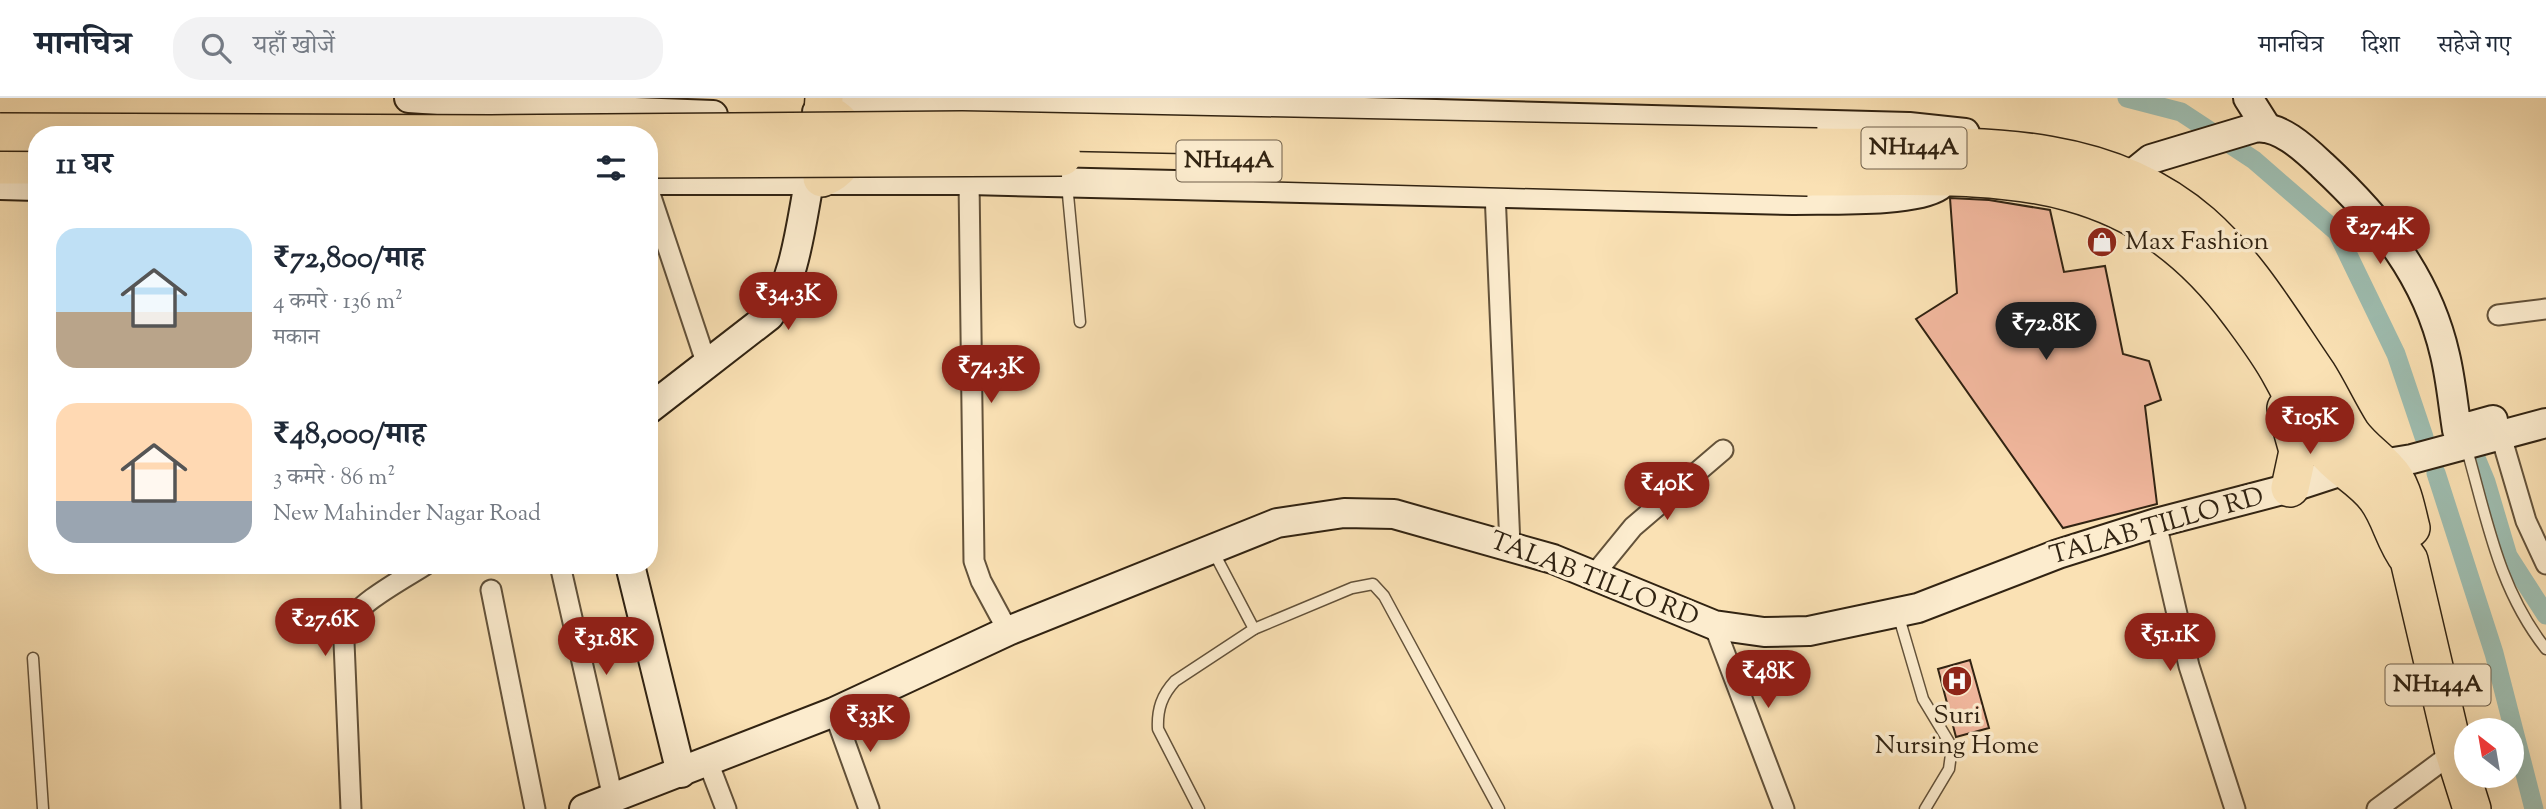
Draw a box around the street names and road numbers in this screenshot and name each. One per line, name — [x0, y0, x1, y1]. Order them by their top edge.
road number: NH144A — [1862, 128, 1966, 168]
road number: NH144A — [1176, 140, 1282, 182]
street label: TALAB TILLO RD — [2046, 479, 2268, 575]
street label: TALAB TILLO RD — [1484, 523, 1704, 637]
road number: NH144A — [2386, 664, 2490, 706]

